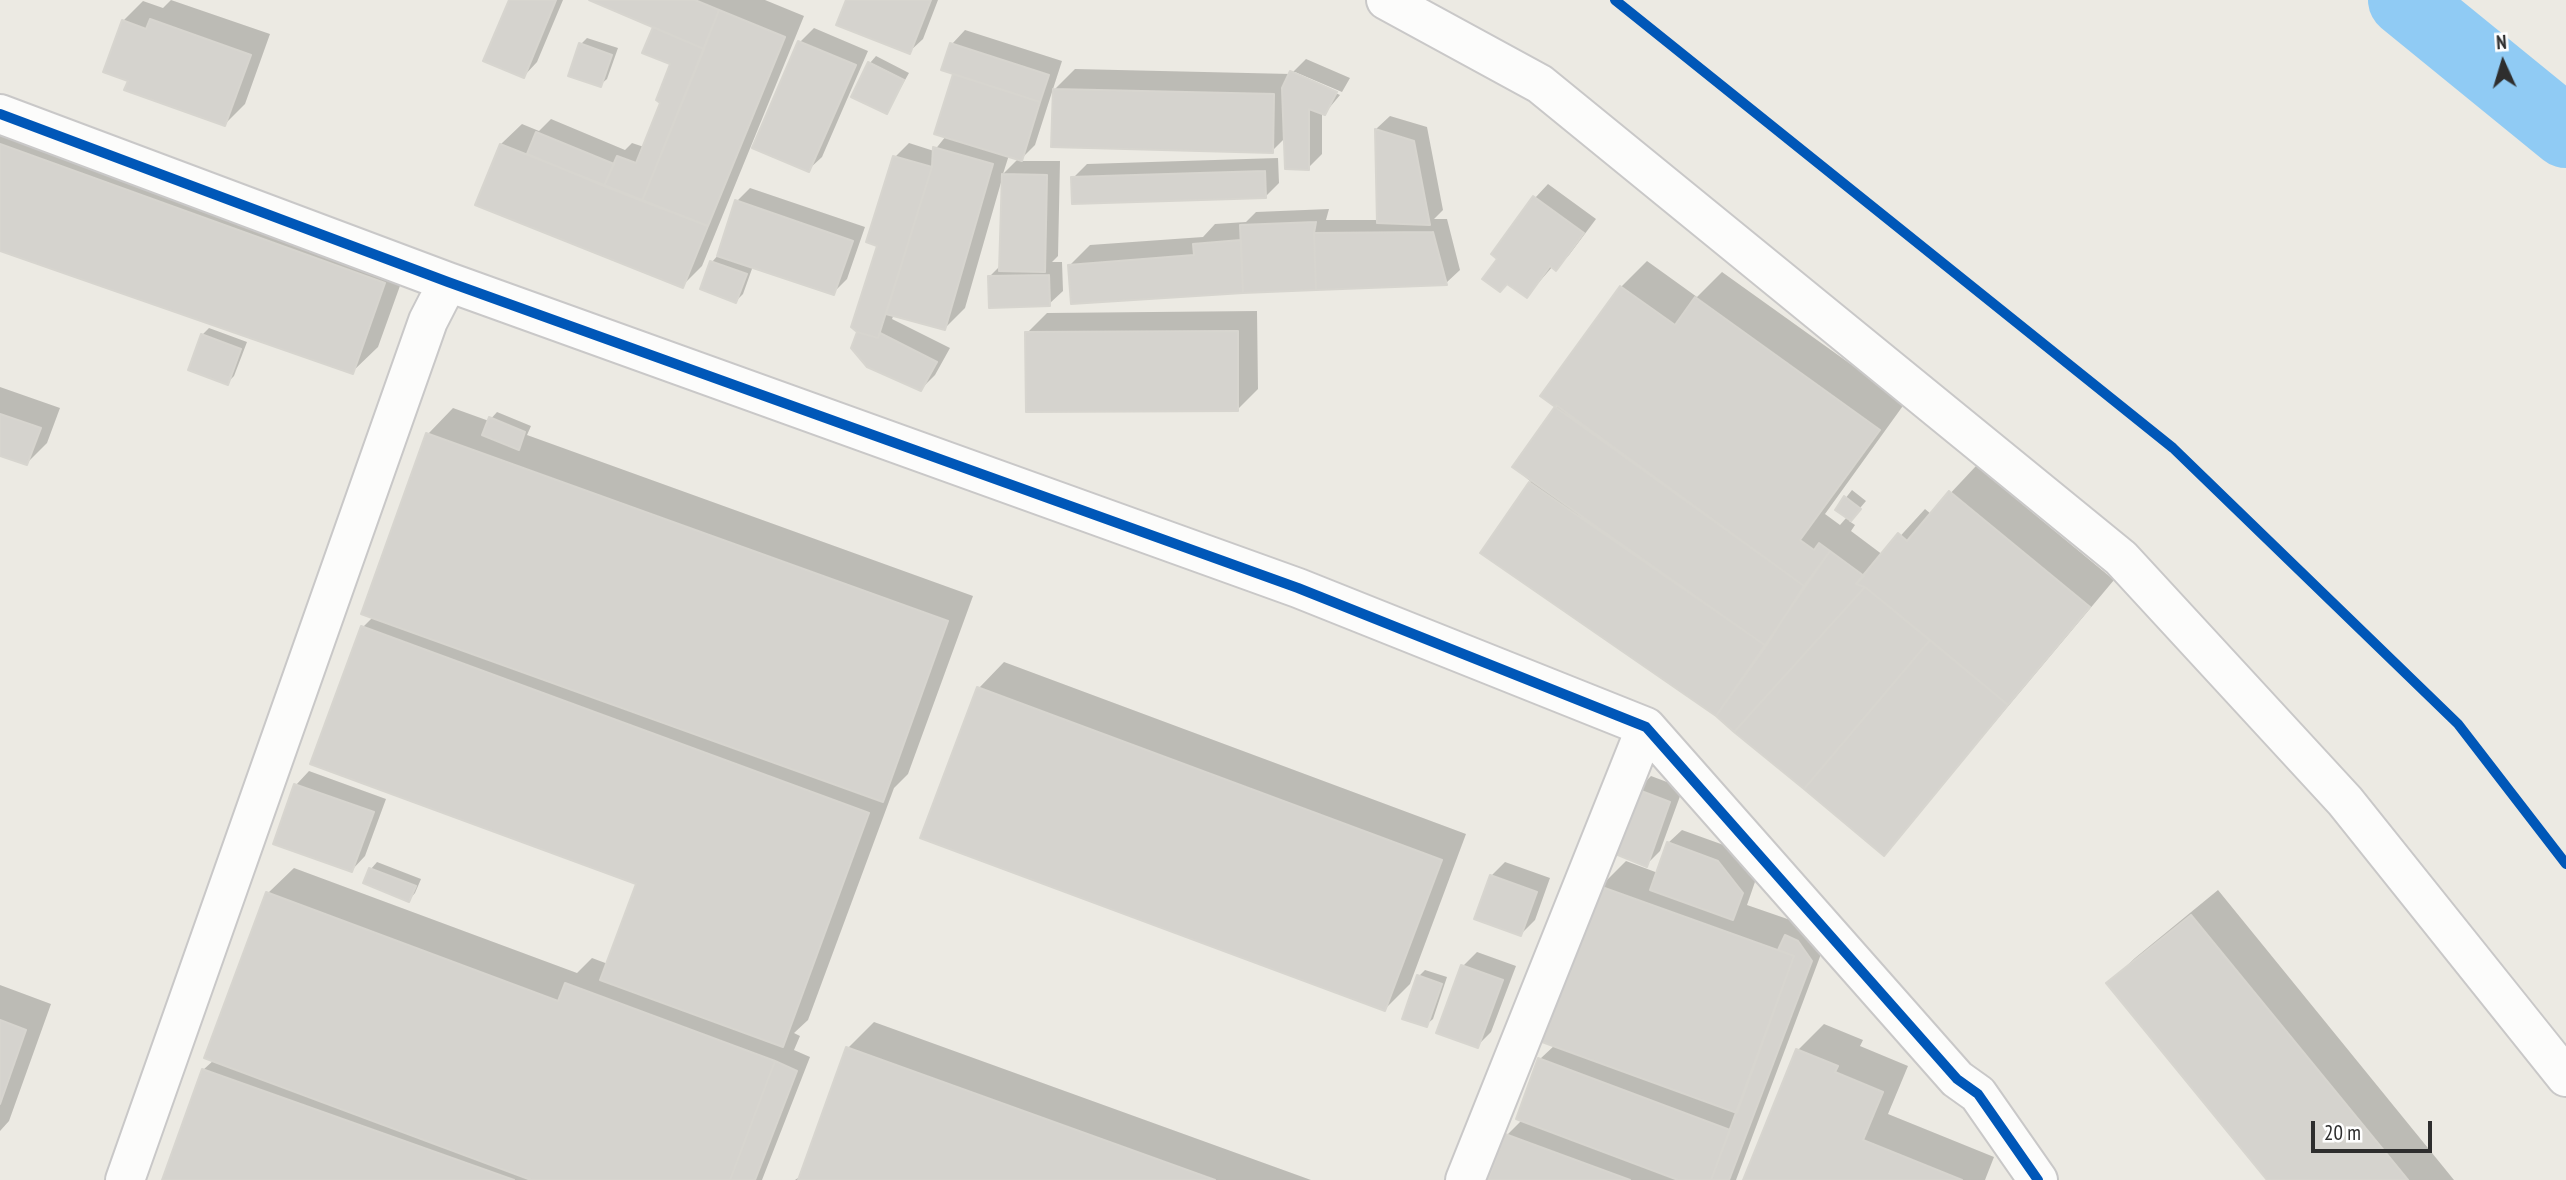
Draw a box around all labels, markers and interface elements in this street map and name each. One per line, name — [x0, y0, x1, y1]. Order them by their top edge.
north arrow — [2468, 28, 2538, 98]
text: N — [2496, 30, 2507, 54]
scale bar — [2314, 1106, 2435, 1150]
text: 20 m — [2324, 1119, 2361, 1146]

